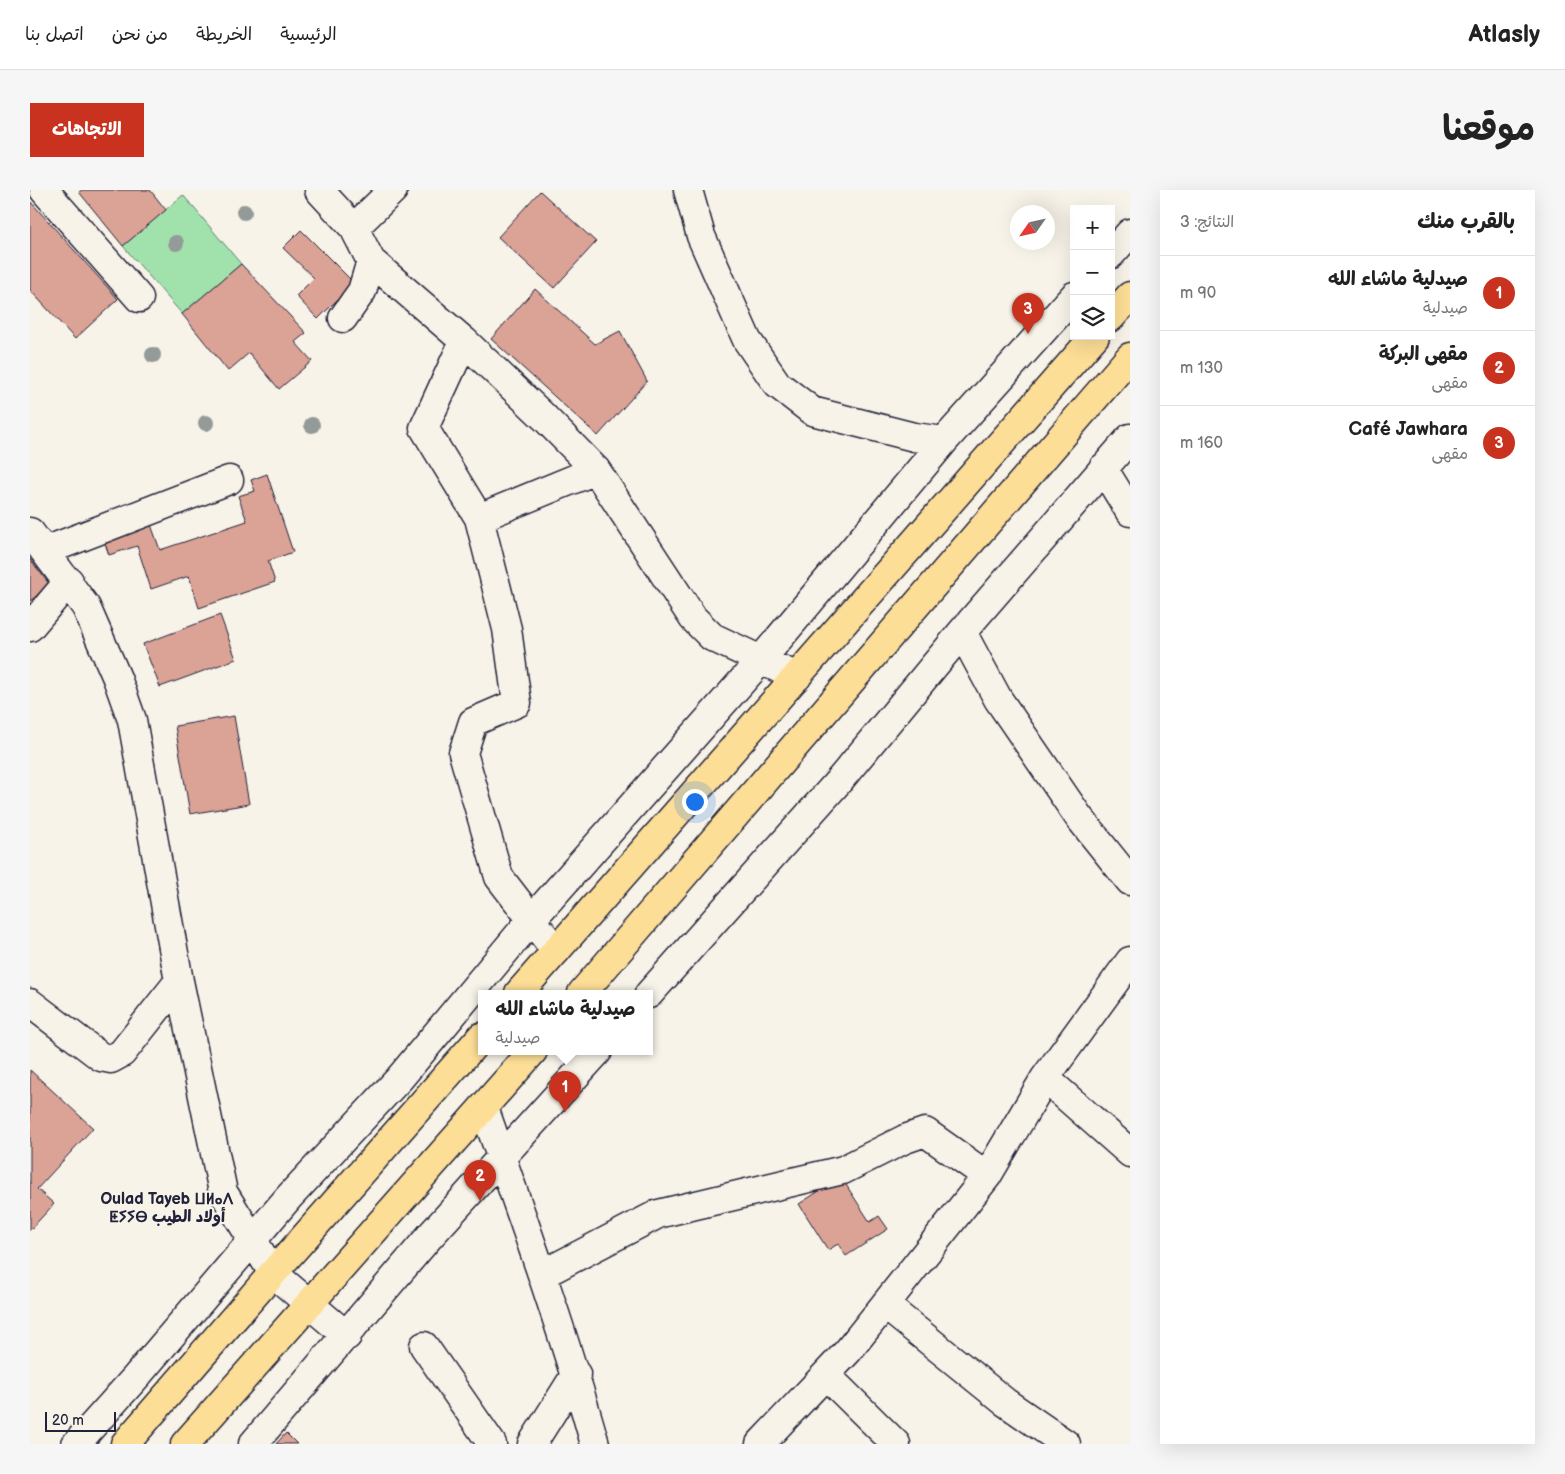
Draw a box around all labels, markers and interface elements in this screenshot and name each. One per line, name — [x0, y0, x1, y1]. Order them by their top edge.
text: Atlasly — [1469, 20, 1540, 49]
text: اتصل بنا — [25, 24, 84, 45]
text: من نحن — [112, 24, 168, 45]
text: الخريطة — [196, 24, 252, 45]
text: الرئيسية — [280, 24, 337, 45]
button: الاتجاهات — [30, 103, 144, 157]
text: موقعنا — [1442, 108, 1535, 151]
north arrow — [1010, 205, 1055, 250]
map controls — [1070, 205, 1115, 340]
button: + — [1070, 205, 1115, 250]
text: بالقرب منك — [1417, 209, 1515, 234]
text: النتائج: 3 — [1180, 213, 1234, 232]
button: − — [1070, 250, 1115, 295]
text: صيدلية ماشاء الله — [1328, 268, 1468, 291]
text: 90 m — [1180, 284, 1216, 303]
text: 1 — [1496, 284, 1502, 303]
pin: 3 — [1012, 293, 1044, 334]
button: layers — [1070, 295, 1115, 340]
text: صيدلية — [1423, 299, 1468, 318]
text: مقهى البركة — [1379, 343, 1468, 366]
text: 130 m — [1180, 359, 1223, 378]
text: 2 — [1494, 359, 1504, 378]
text: مقهى — [1431, 374, 1468, 393]
text: Café Jawhara — [1349, 418, 1468, 441]
text: 160 m — [1180, 434, 1223, 453]
text: 3 — [1494, 434, 1504, 453]
text: مقهى — [1431, 445, 1468, 464]
your location — [682, 789, 708, 815]
popup — [478, 990, 653, 1055]
text: صيدلية ماشاء الله — [495, 998, 636, 1021]
text: صيدلية — [495, 1029, 540, 1048]
pin: 1 — [549, 1071, 581, 1112]
pin: 2 — [464, 1160, 496, 1201]
district label: Oulad Tayeb ⵡⵍⴰⴷ ⵟⵢⵢⴱ أولاد الطيب — [100, 1190, 234, 1227]
scale bar — [45, 1409, 116, 1432]
text: 20 m — [52, 1412, 84, 1429]

